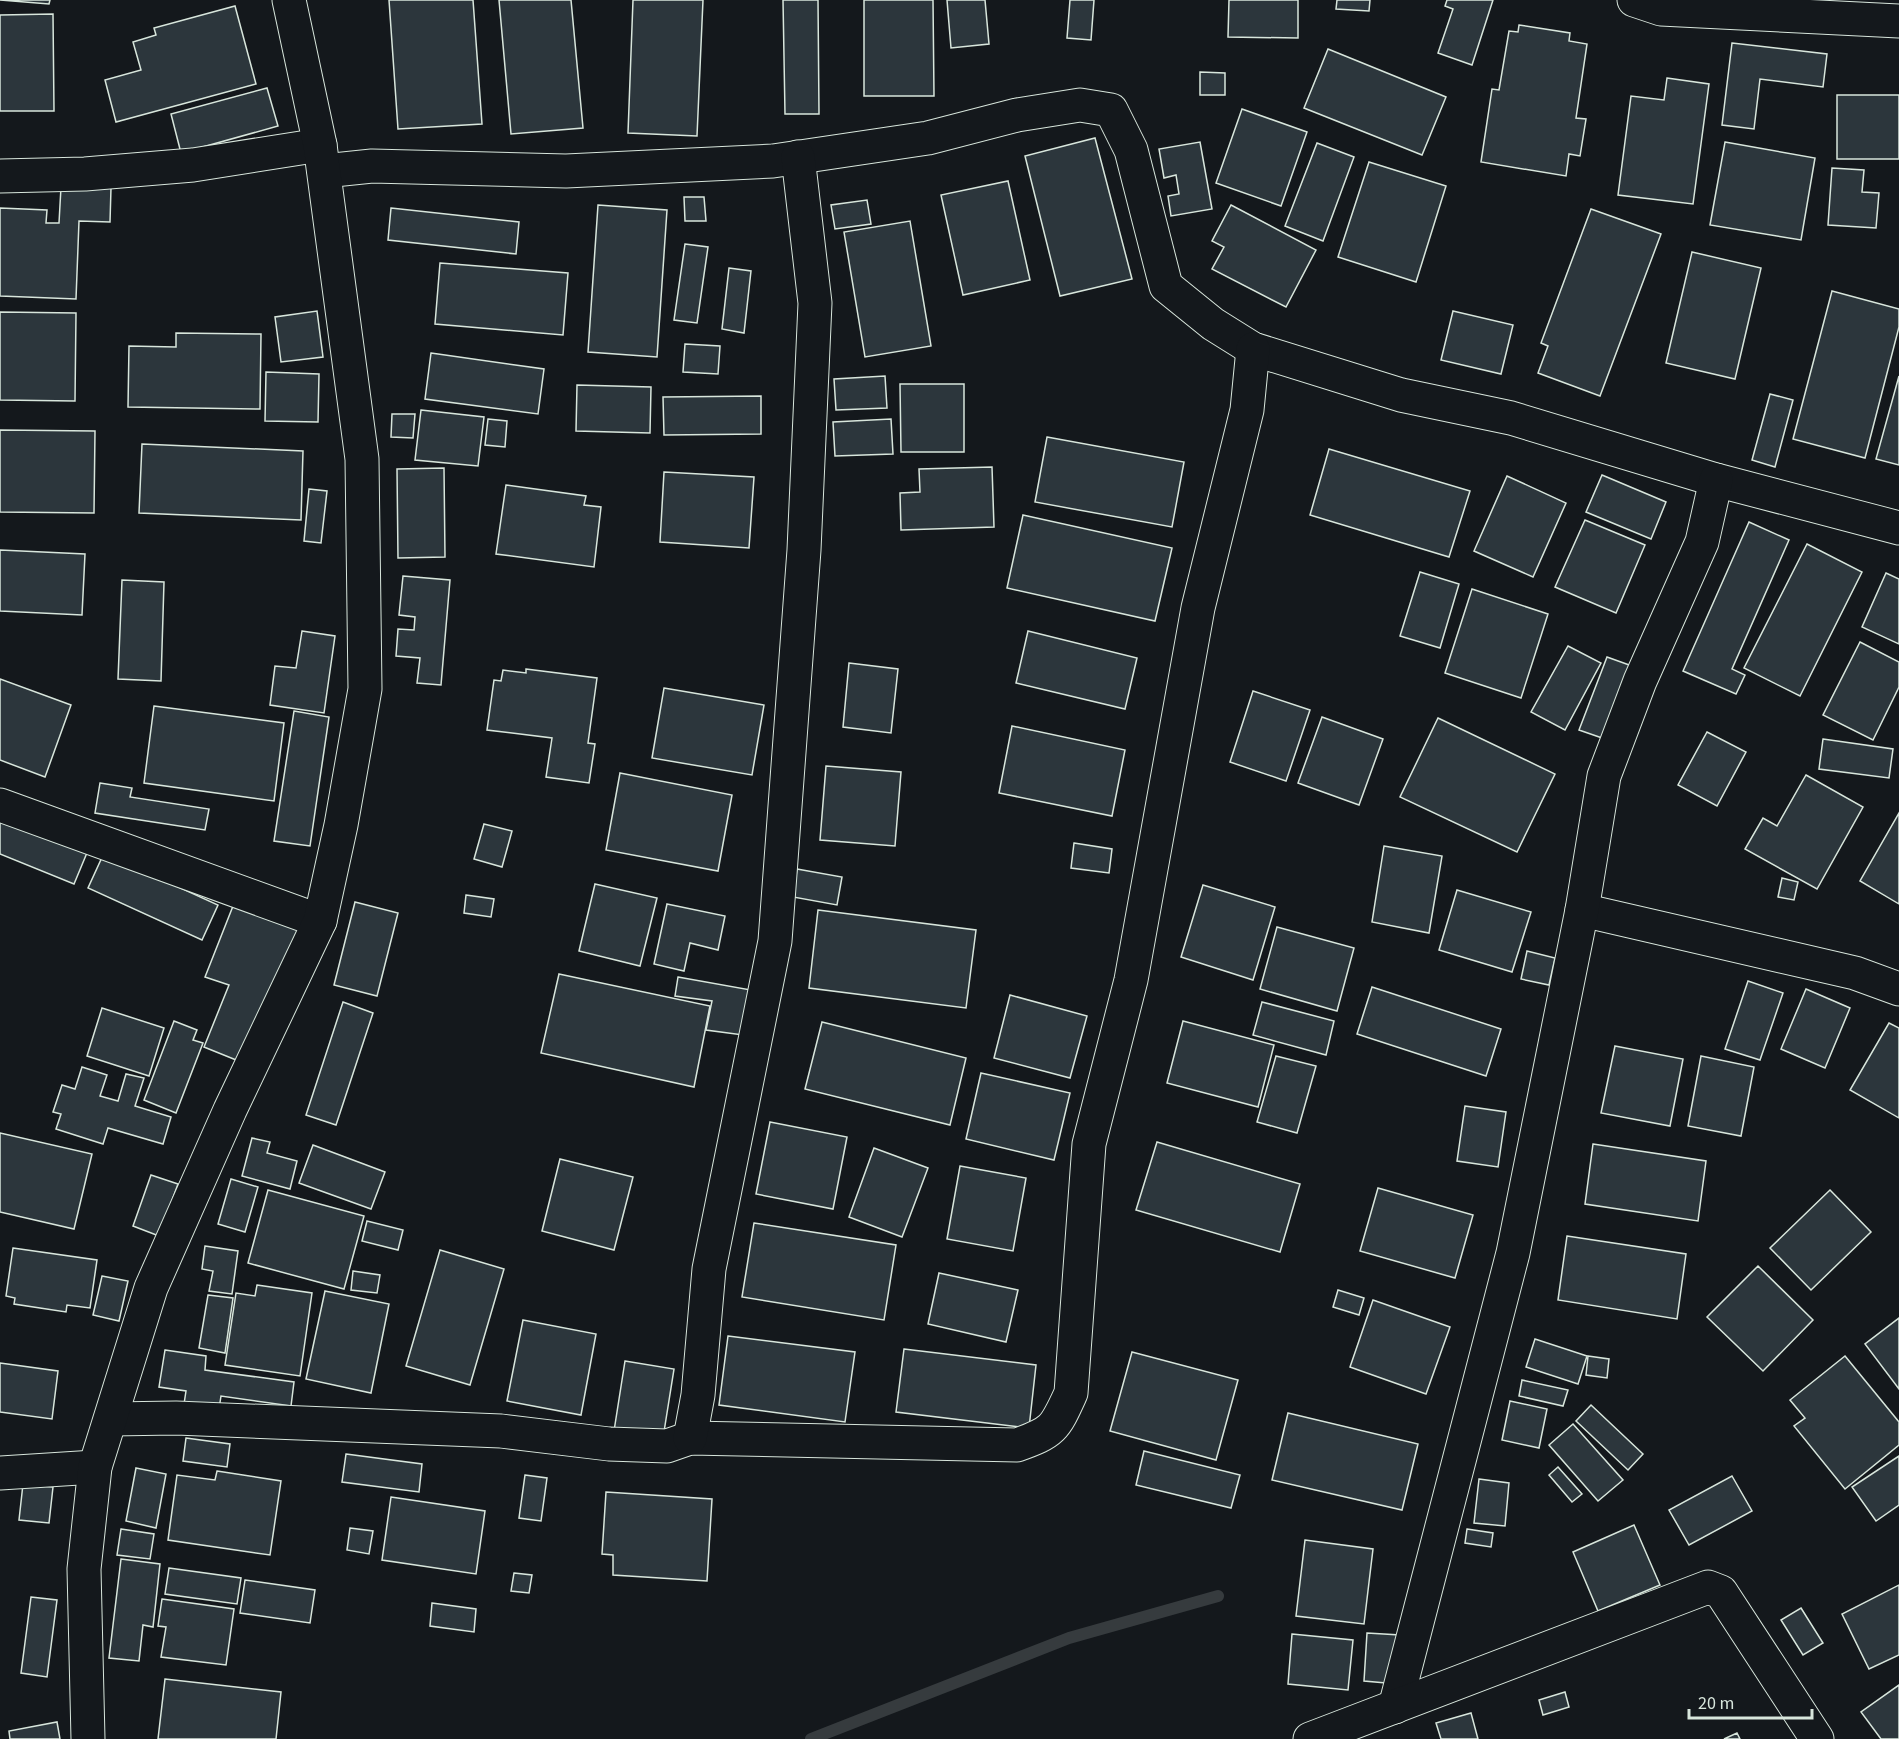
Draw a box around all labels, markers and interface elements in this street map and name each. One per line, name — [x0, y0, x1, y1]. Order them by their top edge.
scale bar — [1689, 1682, 1812, 1720]
text: 20 m — [1698, 1691, 1734, 1716]

